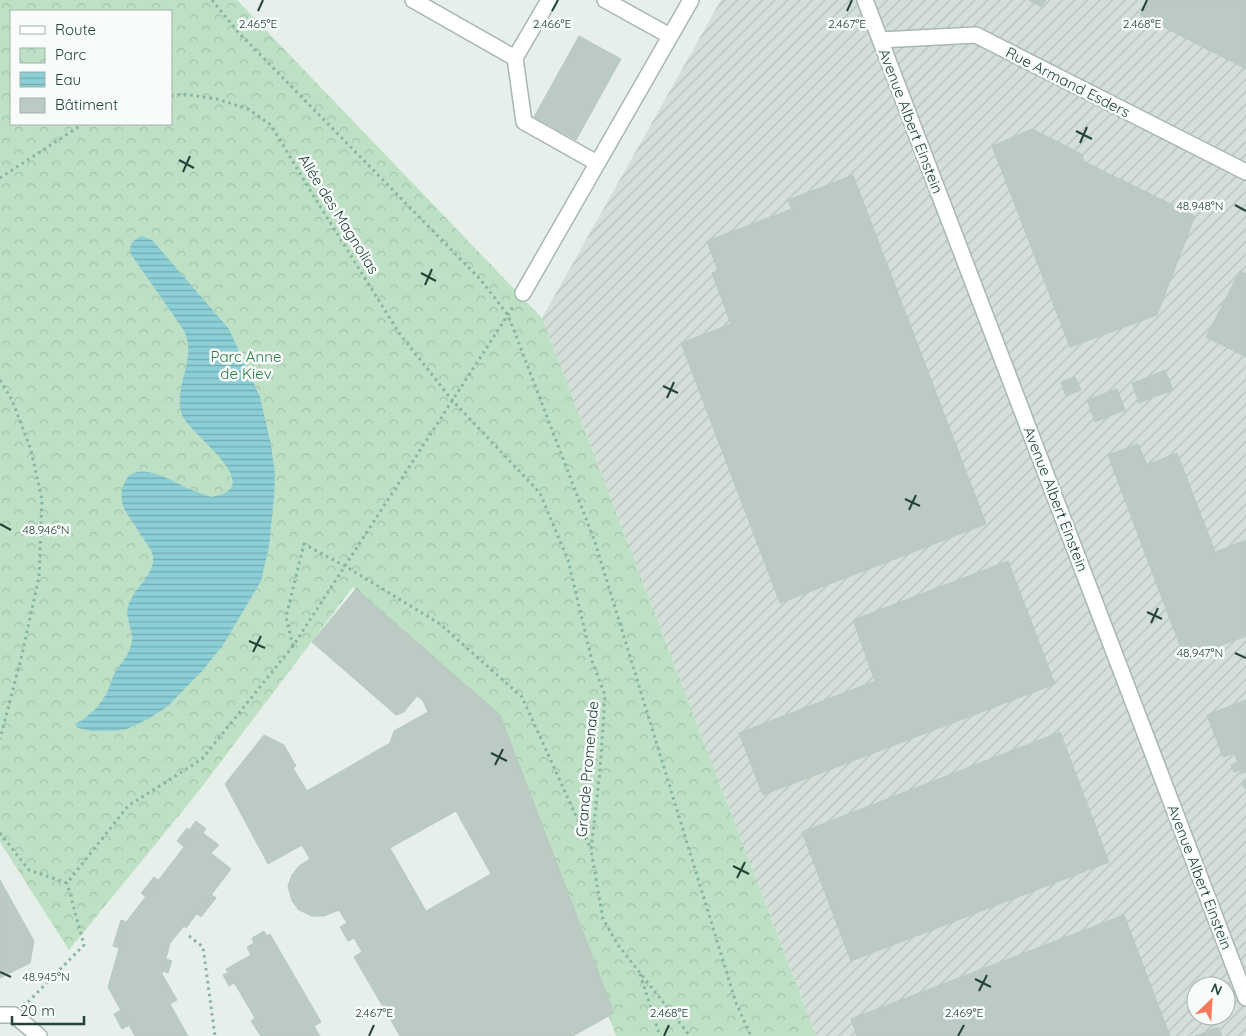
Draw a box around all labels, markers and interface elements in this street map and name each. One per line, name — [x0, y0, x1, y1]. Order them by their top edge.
legend — [10, 10, 172, 125]
text: 2.465°E — [239, 16, 277, 31]
text: 2.466°E — [533, 16, 571, 31]
text: 2.467°E — [828, 16, 866, 31]
text: 2.468°E — [1123, 16, 1161, 31]
text: Route — [55, 20, 96, 39]
street label: Rue Armand Esders — [1003, 42, 1133, 122]
text: Parc — [55, 45, 86, 64]
street label: Avenue Albert Einstein — [875, 46, 947, 196]
text: Eau — [55, 70, 81, 89]
text: Bâtiment — [55, 95, 118, 114]
street label: Allée des Magnolias — [294, 151, 384, 277]
text: 48.948°N — [1176, 198, 1224, 213]
park label: Parc Anne de Kiev — [211, 347, 281, 383]
street label: Avenue Albert Einstein — [1020, 424, 1092, 574]
text: 48.946°N — [22, 522, 70, 537]
text: 48.947°N — [1177, 645, 1223, 660]
street label: Grande Promenade — [572, 700, 602, 838]
street label: Avenue Albert Einstein — [1164, 802, 1236, 952]
text: 48.945°N — [22, 969, 70, 984]
north arrow — [1186, 976, 1236, 1026]
text: N — [1208, 979, 1225, 1000]
scale bar — [12, 994, 85, 1026]
text: 20 m — [20, 1001, 55, 1020]
text: 2.467°E — [355, 1005, 393, 1020]
text: 2.468°E — [650, 1005, 688, 1020]
text: 2.469°E — [945, 1005, 984, 1020]

